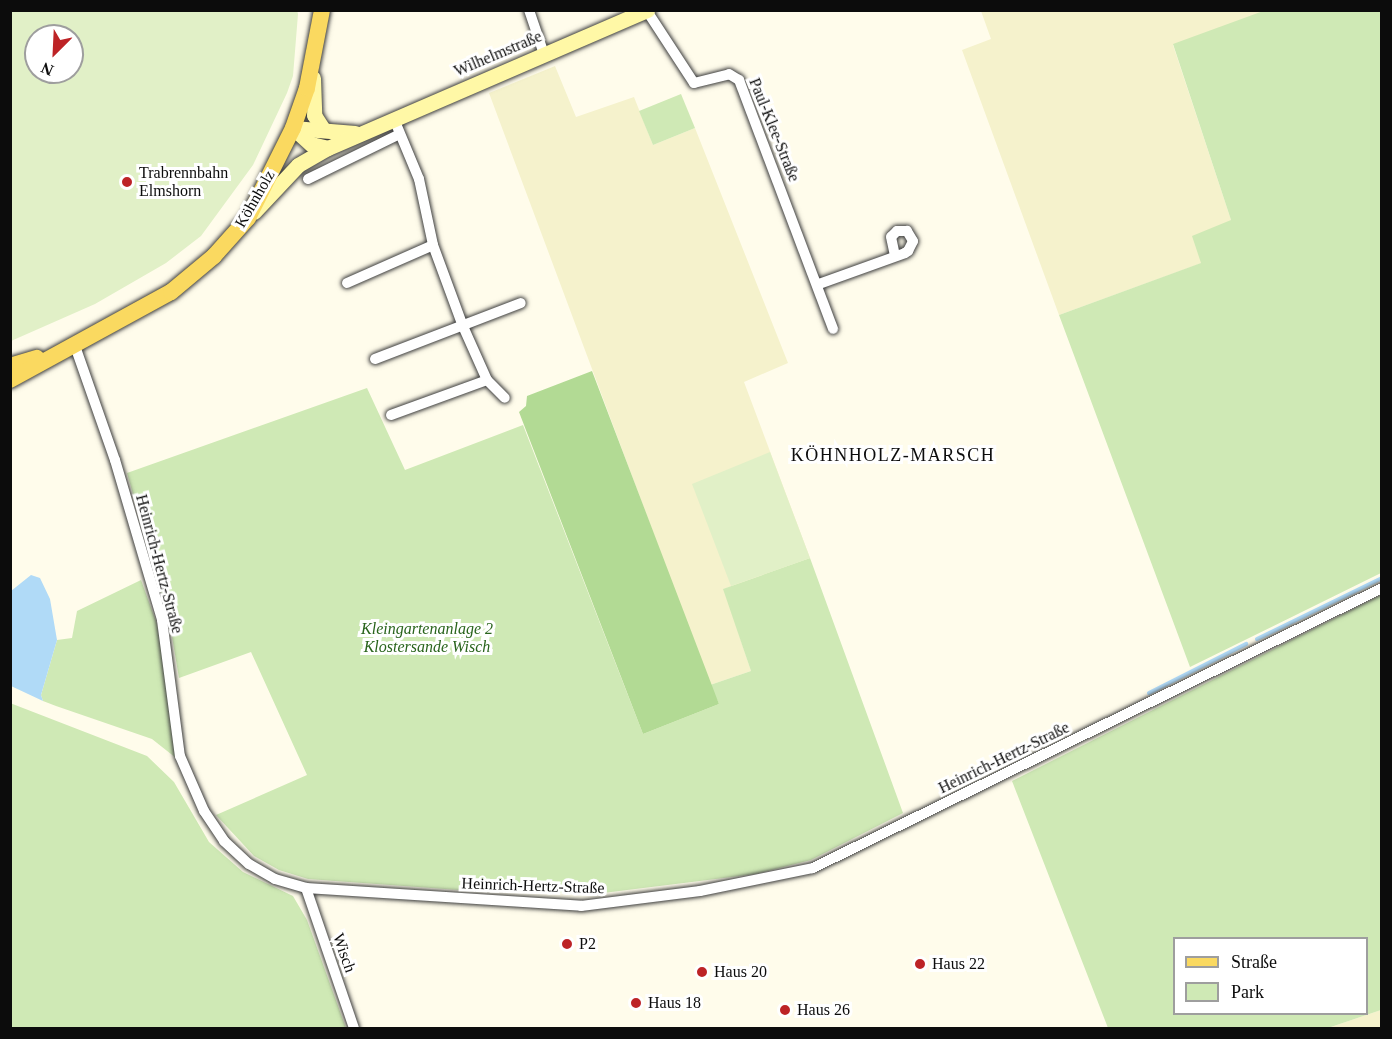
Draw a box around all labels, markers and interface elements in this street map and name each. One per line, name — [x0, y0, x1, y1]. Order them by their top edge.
north arrow — [24, 24, 84, 84]
street label: Wilhelmstraße — [451, 27, 545, 81]
text: N — [39, 59, 56, 79]
street label: Paul-Klee-Straße — [744, 75, 804, 185]
place label: Trabrennbahn Elmshorn — [139, 163, 228, 201]
street label: Köhnholz — [231, 167, 279, 231]
marker: Trabrennbahn Elmshorn — [120, 175, 134, 189]
district label: KÖHNHOLZ-MARSCH — [791, 444, 995, 466]
street label: Heinrich-Hertz-Straße — [131, 492, 187, 636]
park label: Kleingartenanlage 2 Klostersande Wisch — [361, 619, 493, 657]
street label: Heinrich-Hertz-Straße — [936, 718, 1072, 798]
street label: Heinrich-Hertz-Straße — [461, 874, 605, 898]
street label: Wisch — [328, 931, 360, 975]
place label: P2 — [579, 934, 596, 954]
marker: P2 — [560, 937, 574, 951]
legend — [1173, 937, 1368, 1015]
text: Straße — [1231, 952, 1277, 972]
place label: Haus 22 — [932, 954, 985, 974]
marker: Haus 22 — [913, 957, 927, 971]
place label: Haus 20 — [714, 962, 767, 982]
marker: Haus 20 — [695, 965, 709, 979]
text: Park — [1231, 982, 1264, 1002]
place label: Haus 18 — [648, 993, 701, 1013]
marker: Haus 18 — [629, 996, 643, 1010]
place label: Haus 26 — [797, 1000, 850, 1020]
marker: Haus 26 — [778, 1003, 792, 1017]

